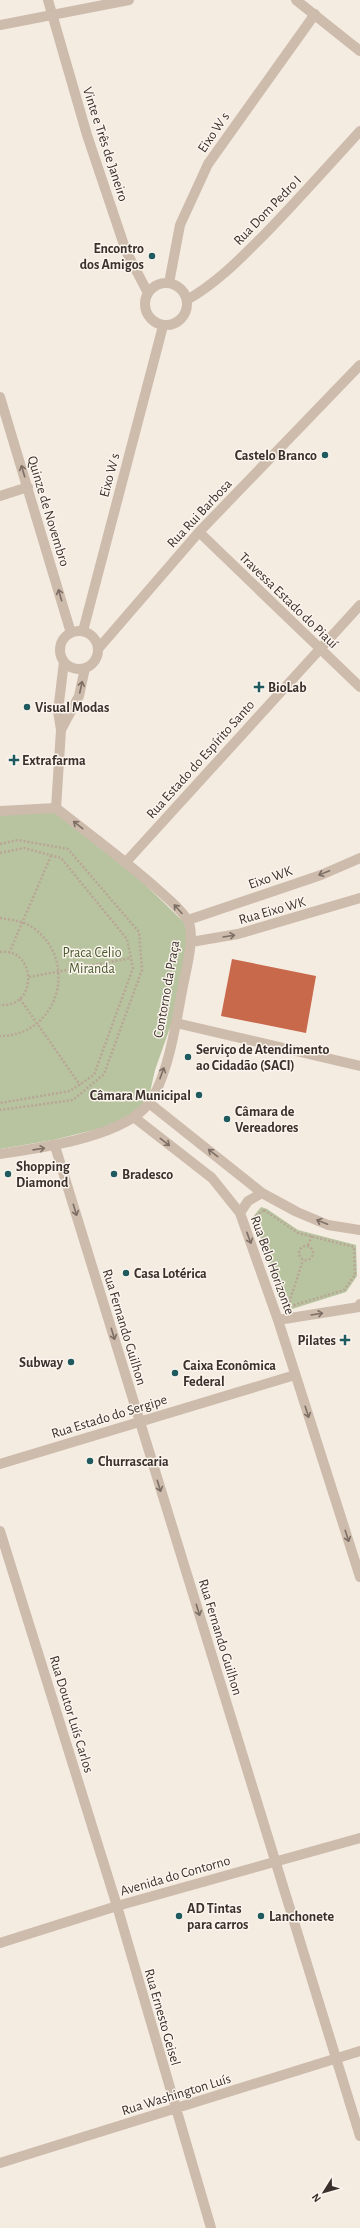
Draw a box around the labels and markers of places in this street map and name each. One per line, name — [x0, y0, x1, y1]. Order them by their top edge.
place label: Encontro dos Amigos — [80, 242, 144, 272]
marker: Encontro dos Amigos — [147, 251, 157, 261]
place label: Castelo Branco — [235, 449, 317, 463]
marker: Castelo Branco — [320, 450, 330, 460]
marker: BioLab — [253, 681, 265, 693]
place label: BioLab — [268, 681, 307, 695]
place label: Visual Modas — [35, 701, 109, 715]
marker: Visual Modas — [22, 702, 32, 712]
place label: Extrafarma — [22, 754, 86, 768]
marker: Extrafarma — [9, 755, 19, 765]
place label: Serviço de Atendimento ao Cidadão (SACI) — [196, 1043, 329, 1073]
marker: Serviço de Atendimento ao Cidadão (SACI) — [183, 1052, 193, 1062]
place label: Câmara Municipal — [90, 1089, 191, 1103]
marker: Câmara Municipal — [194, 1090, 204, 1100]
place label: Câmara de Vereadores — [235, 1105, 298, 1135]
marker: Câmara de Vereadores — [222, 1114, 232, 1124]
place label: Shopping Diamond — [16, 1160, 71, 1190]
place label: Bradesco — [122, 1168, 173, 1182]
marker: Shopping Diamond — [3, 1169, 13, 1179]
marker: Bradesco — [109, 1169, 119, 1179]
place label: Casa Lotérica — [134, 1267, 207, 1281]
marker: Casa Lotérica — [121, 1268, 131, 1278]
place label: Pilates — [298, 1334, 336, 1348]
marker: Pilates — [339, 1334, 351, 1346]
place label: Subway — [19, 1356, 64, 1370]
marker: Subway — [66, 1357, 76, 1367]
place label: Caixa Econômica Federal — [183, 1359, 276, 1389]
marker: Caixa Econômica Federal — [170, 1368, 180, 1378]
place label: Churrascaria — [98, 1455, 169, 1469]
marker: Churrascaria — [85, 1456, 95, 1466]
place label: AD Tintas para carros — [187, 1902, 248, 1932]
place label: Lanchonete — [269, 1910, 334, 1924]
marker: AD Tintas para carros — [174, 1911, 184, 1921]
marker: Lanchonete — [256, 1911, 266, 1921]

